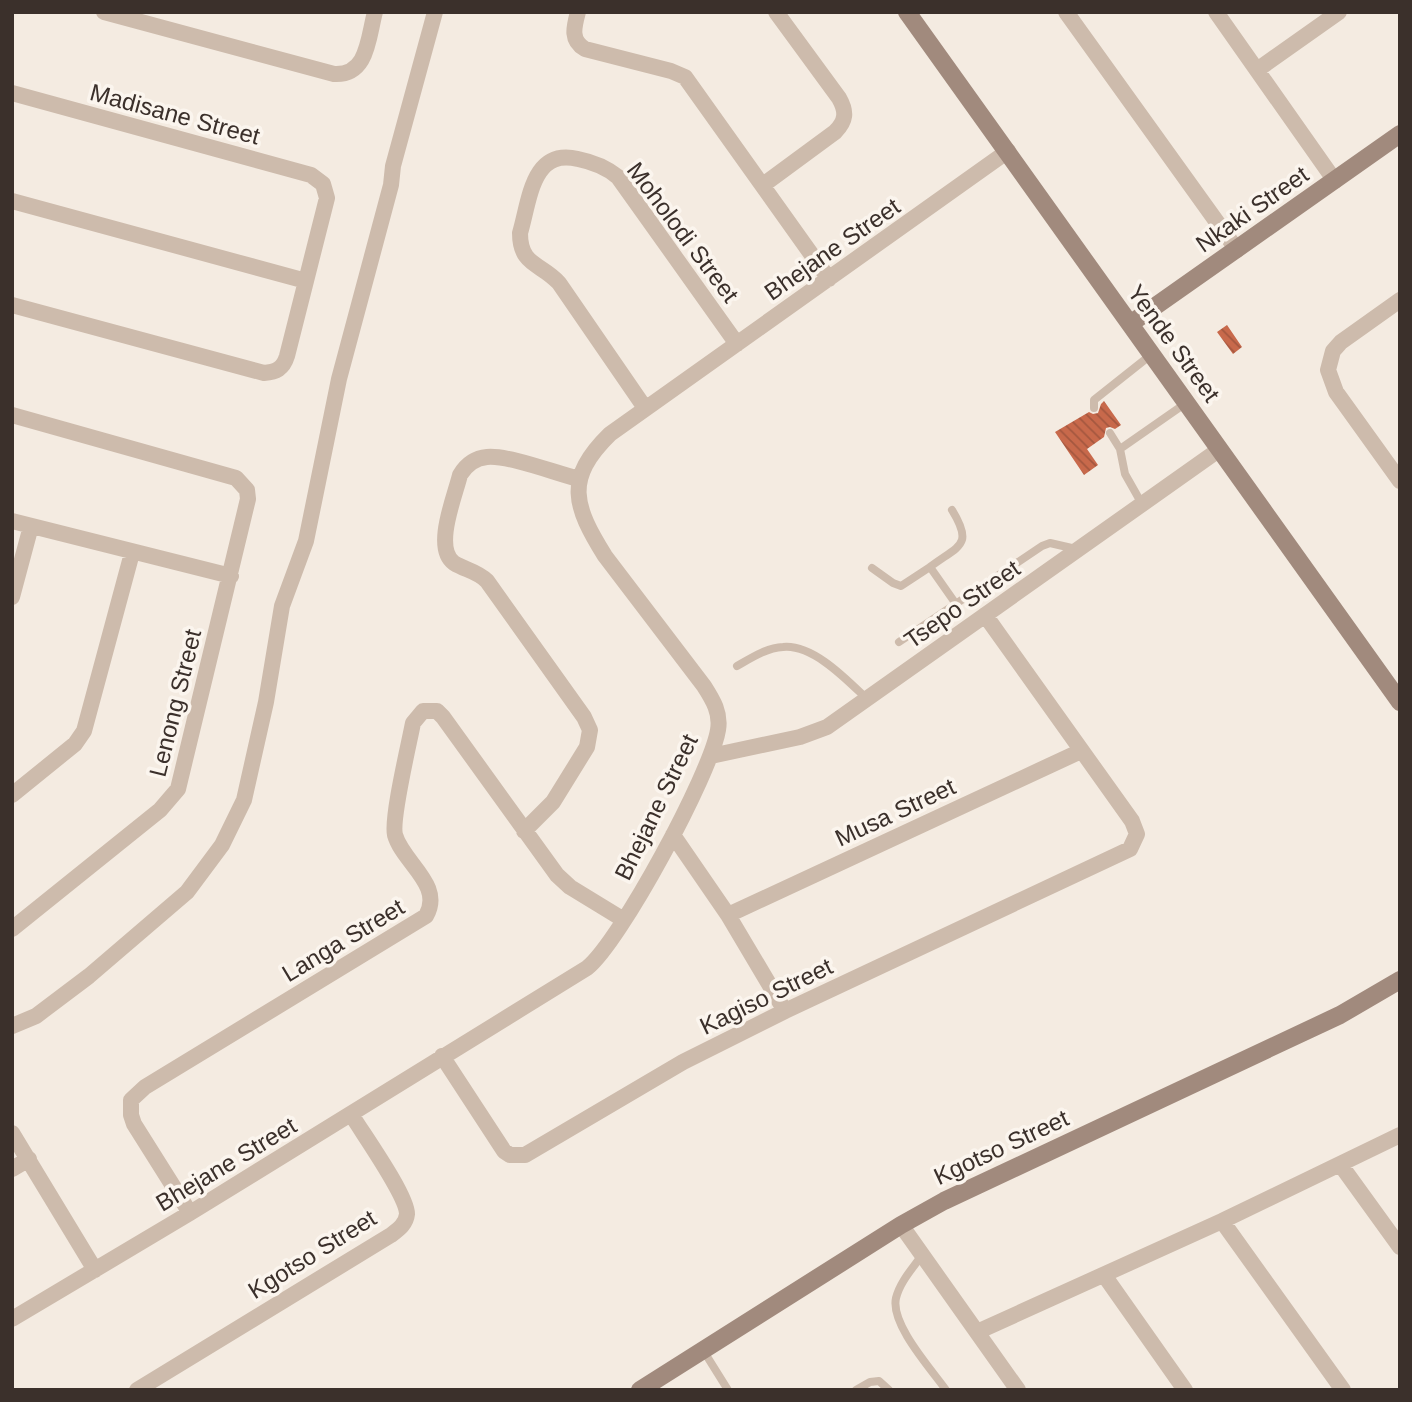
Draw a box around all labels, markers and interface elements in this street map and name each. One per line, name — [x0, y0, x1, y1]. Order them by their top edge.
street label: Madisane Street — [87, 78, 263, 150]
street label: Moholodi Street — [622, 157, 745, 308]
street label: Nkaki Street — [1191, 160, 1314, 258]
street label: Bhejane Street — [759, 192, 905, 306]
street label: Yende Street — [1123, 279, 1226, 407]
street label: Tsepo Street — [899, 554, 1025, 654]
street label: Lenong Street — [144, 626, 206, 779]
street label: Bhejane Street — [609, 729, 703, 884]
street label: Musa Street — [831, 772, 960, 852]
street label: Langa Street — [277, 893, 409, 987]
street label: Kagiso Street — [695, 952, 837, 1040]
street label: Kgotso Street — [929, 1104, 1073, 1190]
street label: Bhejane Street — [151, 1111, 301, 1216]
street label: Kgotso Street — [243, 1204, 381, 1304]

